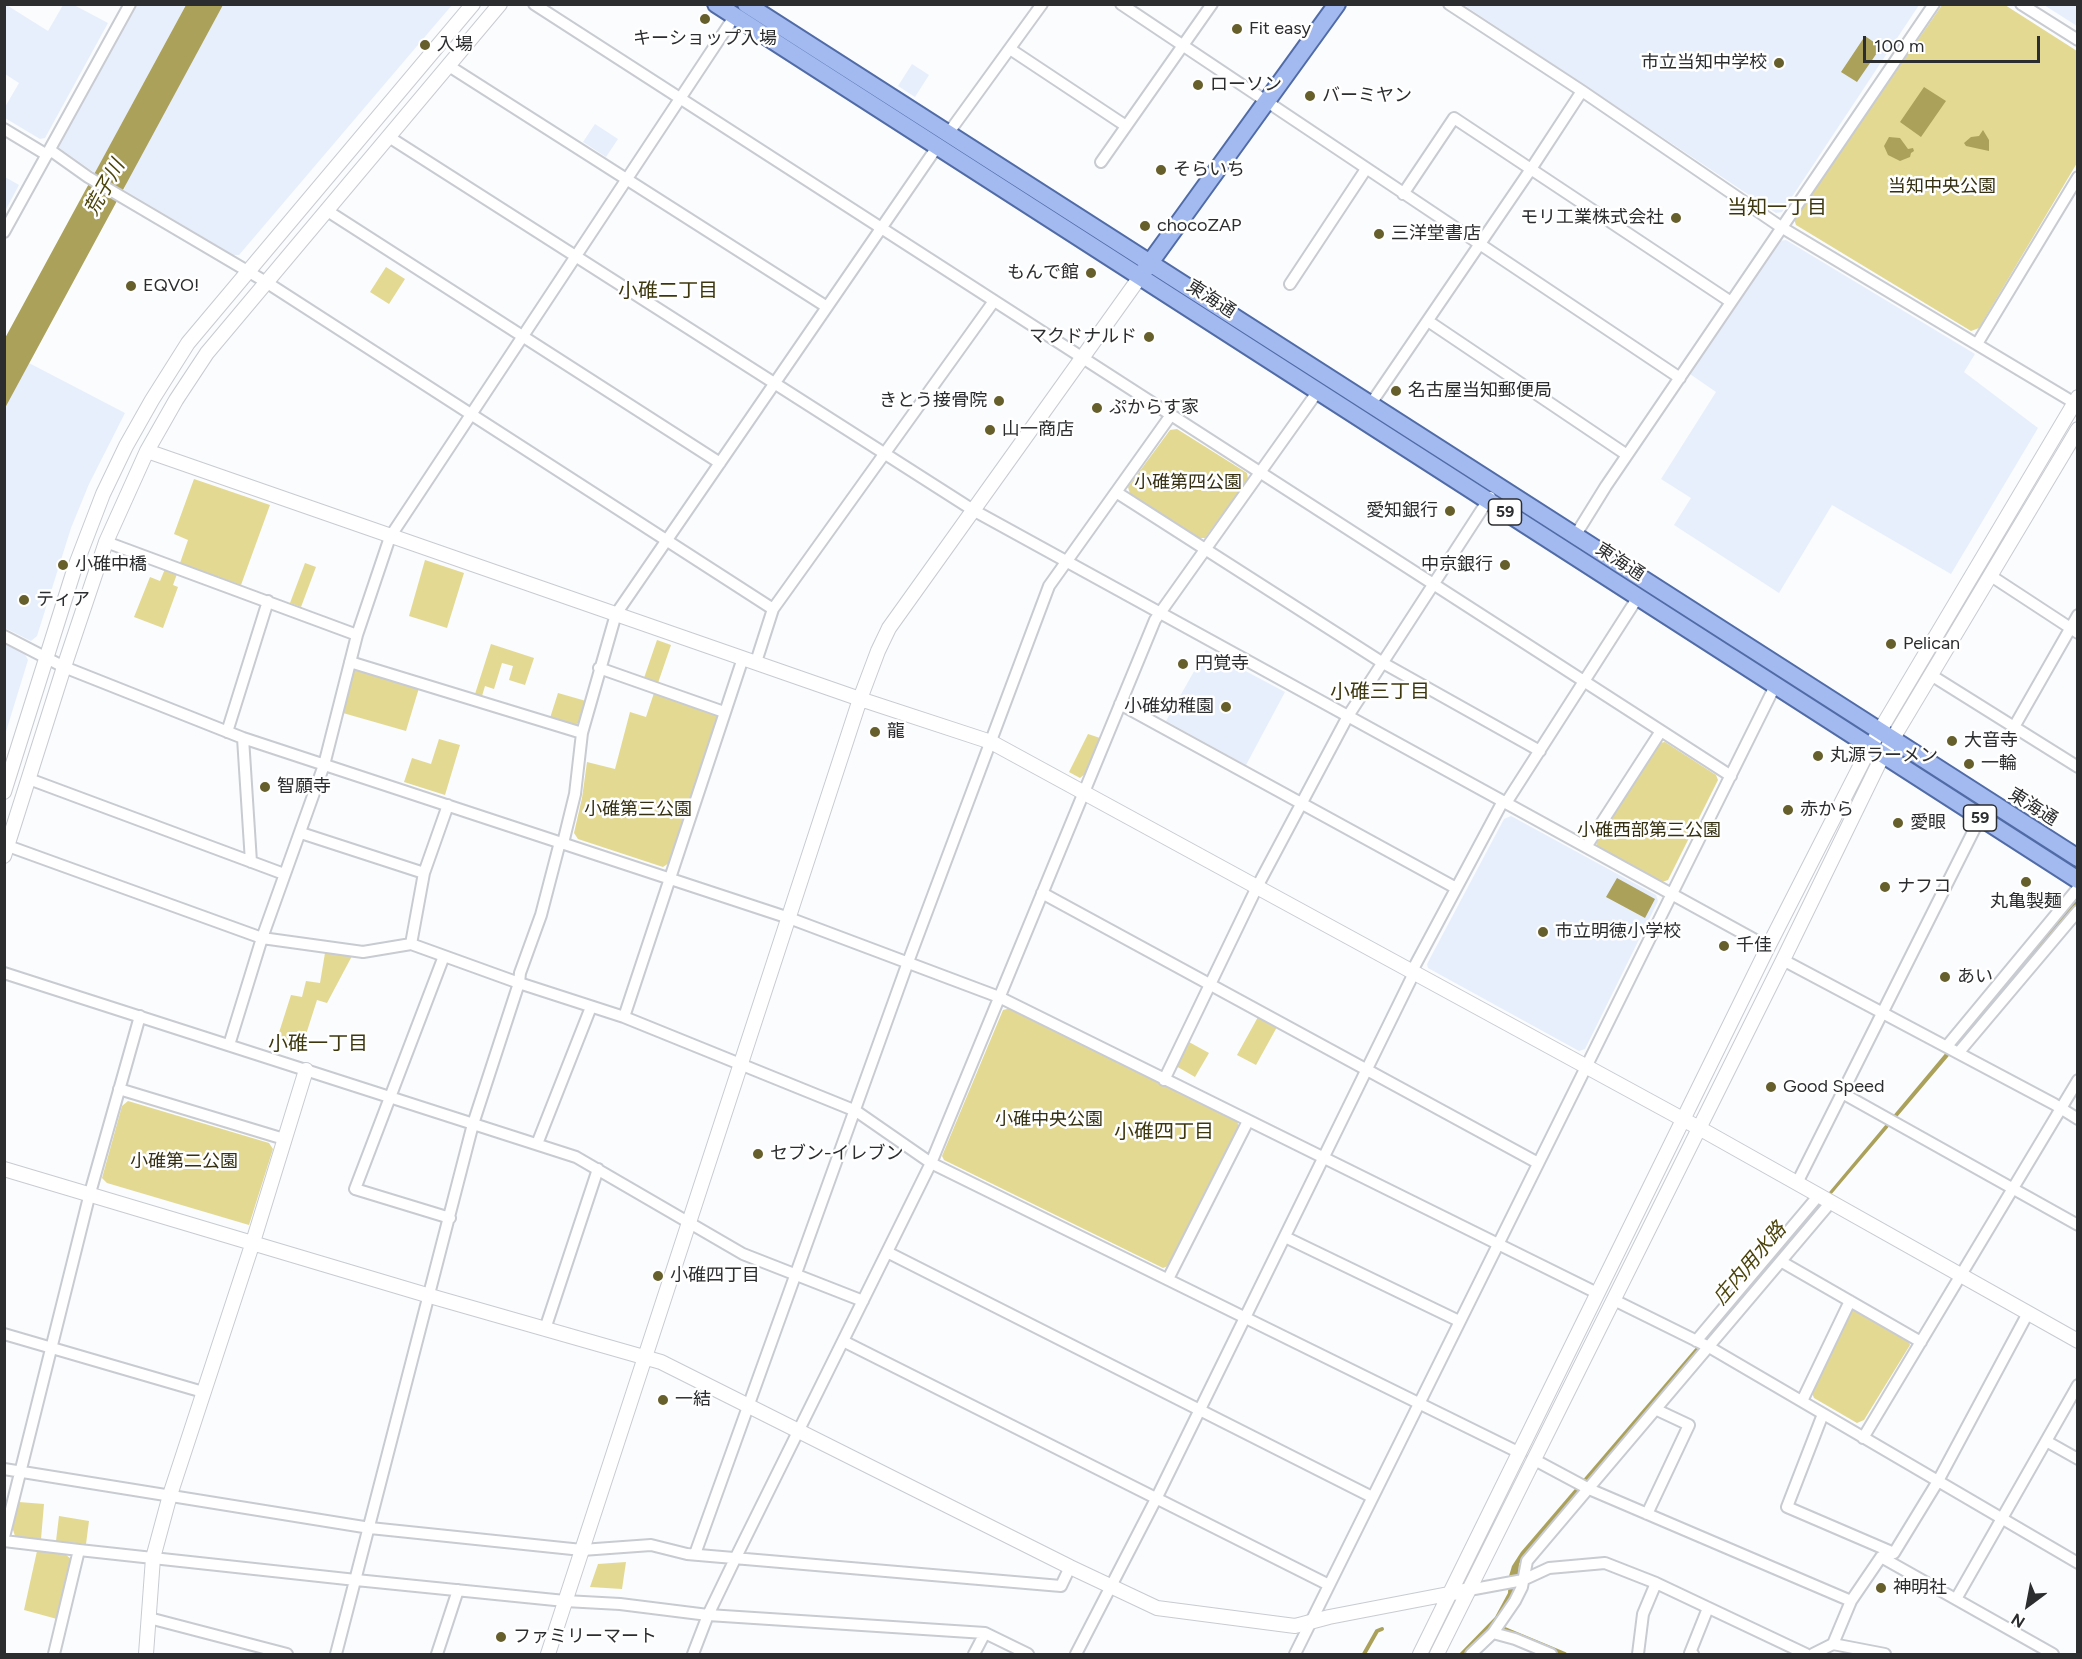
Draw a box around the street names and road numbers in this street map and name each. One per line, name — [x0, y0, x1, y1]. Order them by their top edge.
street label: 東海通 — [1182, 275, 1240, 323]
road number: 59 — [1488, 499, 1522, 525]
street label: 東海通 — [1591, 538, 1649, 586]
street label: 東海通 — [2004, 784, 2062, 830]
road number: 59 — [1964, 805, 1996, 831]

